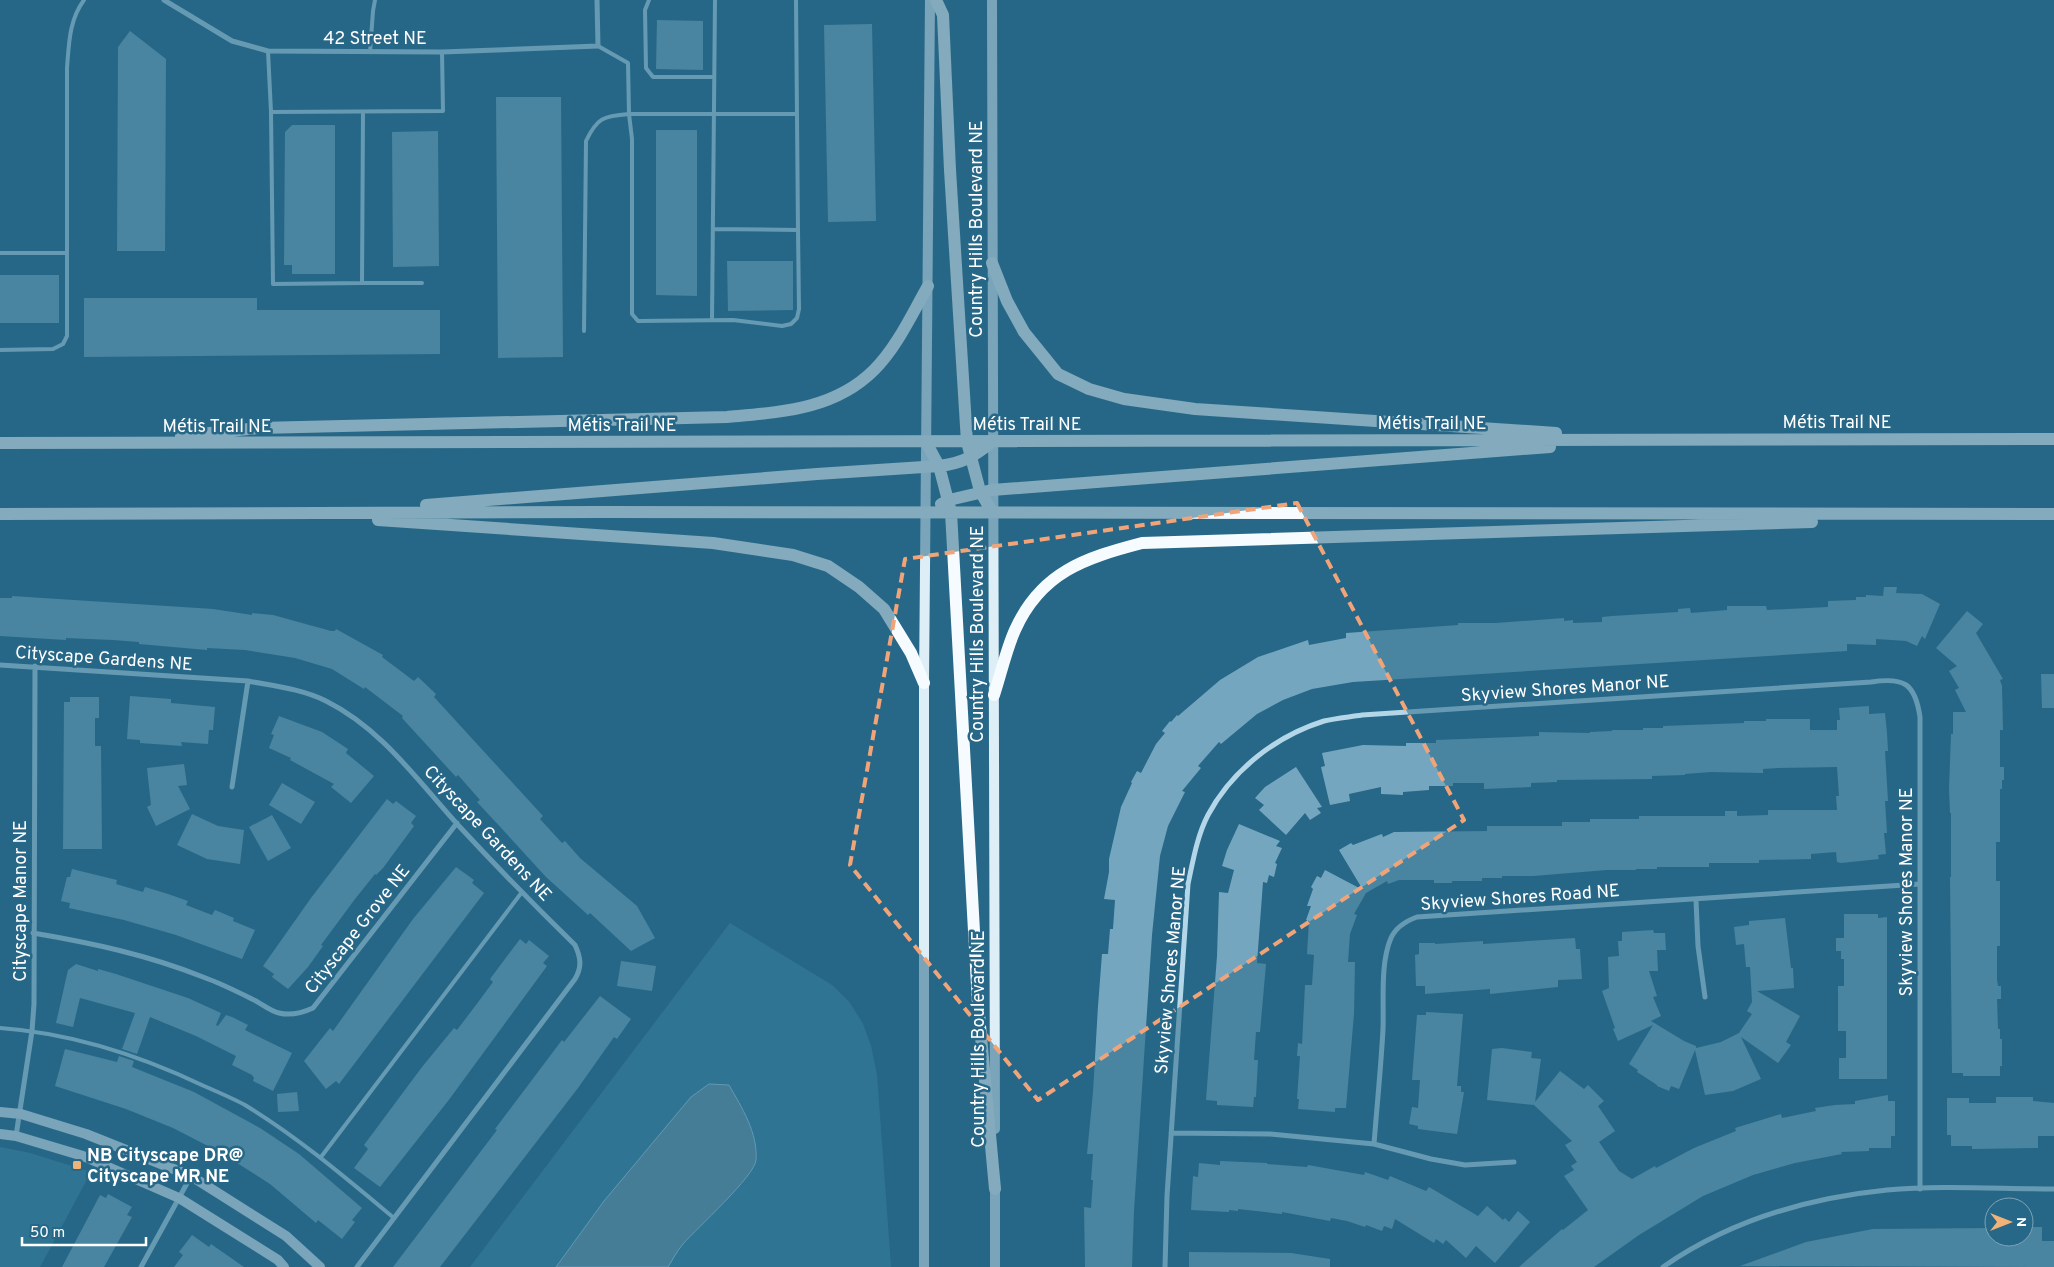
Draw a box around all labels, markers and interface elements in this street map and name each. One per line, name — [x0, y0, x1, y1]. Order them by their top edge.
street label: 42 Street NE — [323, 28, 427, 51]
street label: Country Hills Boulevard NE — [966, 120, 989, 338]
street label: Métis Trail NE — [1782, 412, 1892, 435]
street label: Métis Trail NE — [1377, 413, 1487, 436]
street label: Métis Trail NE — [972, 414, 1082, 437]
street label: Métis Trail NE — [567, 415, 677, 438]
street label: Métis Trail NE — [162, 416, 272, 439]
street label: Country Hills Boulevard NE — [967, 525, 990, 743]
street label: Cityscape Gardens NE — [14, 642, 193, 677]
street label: Skyview Shores Manor NE — [1460, 671, 1670, 708]
street label: Cityscape Gardens NE — [418, 761, 556, 907]
street label: Skyview Shores Manor NE — [1896, 787, 1919, 997]
street label: Cityscape Manor NE — [10, 820, 33, 982]
street label: Cityscape Grove NE — [300, 860, 416, 999]
street label: Skyview Shores Manor NE — [1151, 865, 1192, 1075]
street label: Skyview Shores Road NE — [1420, 880, 1621, 917]
street label: Country Hills Boulevard NE — [968, 930, 991, 1148]
place label: NB Cityscape DR@ Cityscape MR NE — [87, 1145, 243, 1189]
marker: NB Cityscape DR@ Cityscape MR NE — [71, 1159, 83, 1171]
north arrow — [1984, 1197, 2034, 1247]
scale bar — [22, 1214, 146, 1246]
text: N — [2012, 1217, 2029, 1227]
text: 50 m — [30, 1224, 65, 1243]

